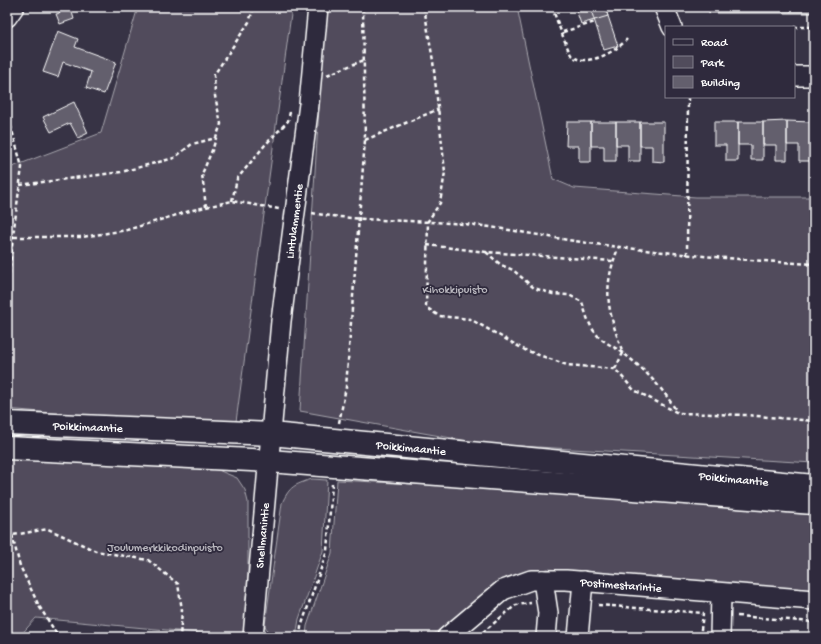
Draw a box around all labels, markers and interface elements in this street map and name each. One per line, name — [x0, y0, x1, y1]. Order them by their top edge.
legend — [665, 26, 795, 98]
text: Road — [701, 37, 728, 51]
text: Park — [700, 57, 726, 71]
text: Building — [700, 77, 740, 91]
street label: Lintulammentie — [284, 182, 308, 260]
park label: Kihokkipuisto — [423, 284, 487, 298]
street label: Poikkimaantie — [52, 420, 124, 437]
street label: Poikkimaantie — [374, 439, 447, 460]
street label: Poikkimaantie — [697, 470, 770, 491]
street label: Snellmanintie — [254, 501, 274, 569]
park label: Joulumerkkikodinpuisto — [107, 542, 223, 556]
street label: Postimestarintie — [578, 576, 663, 597]

